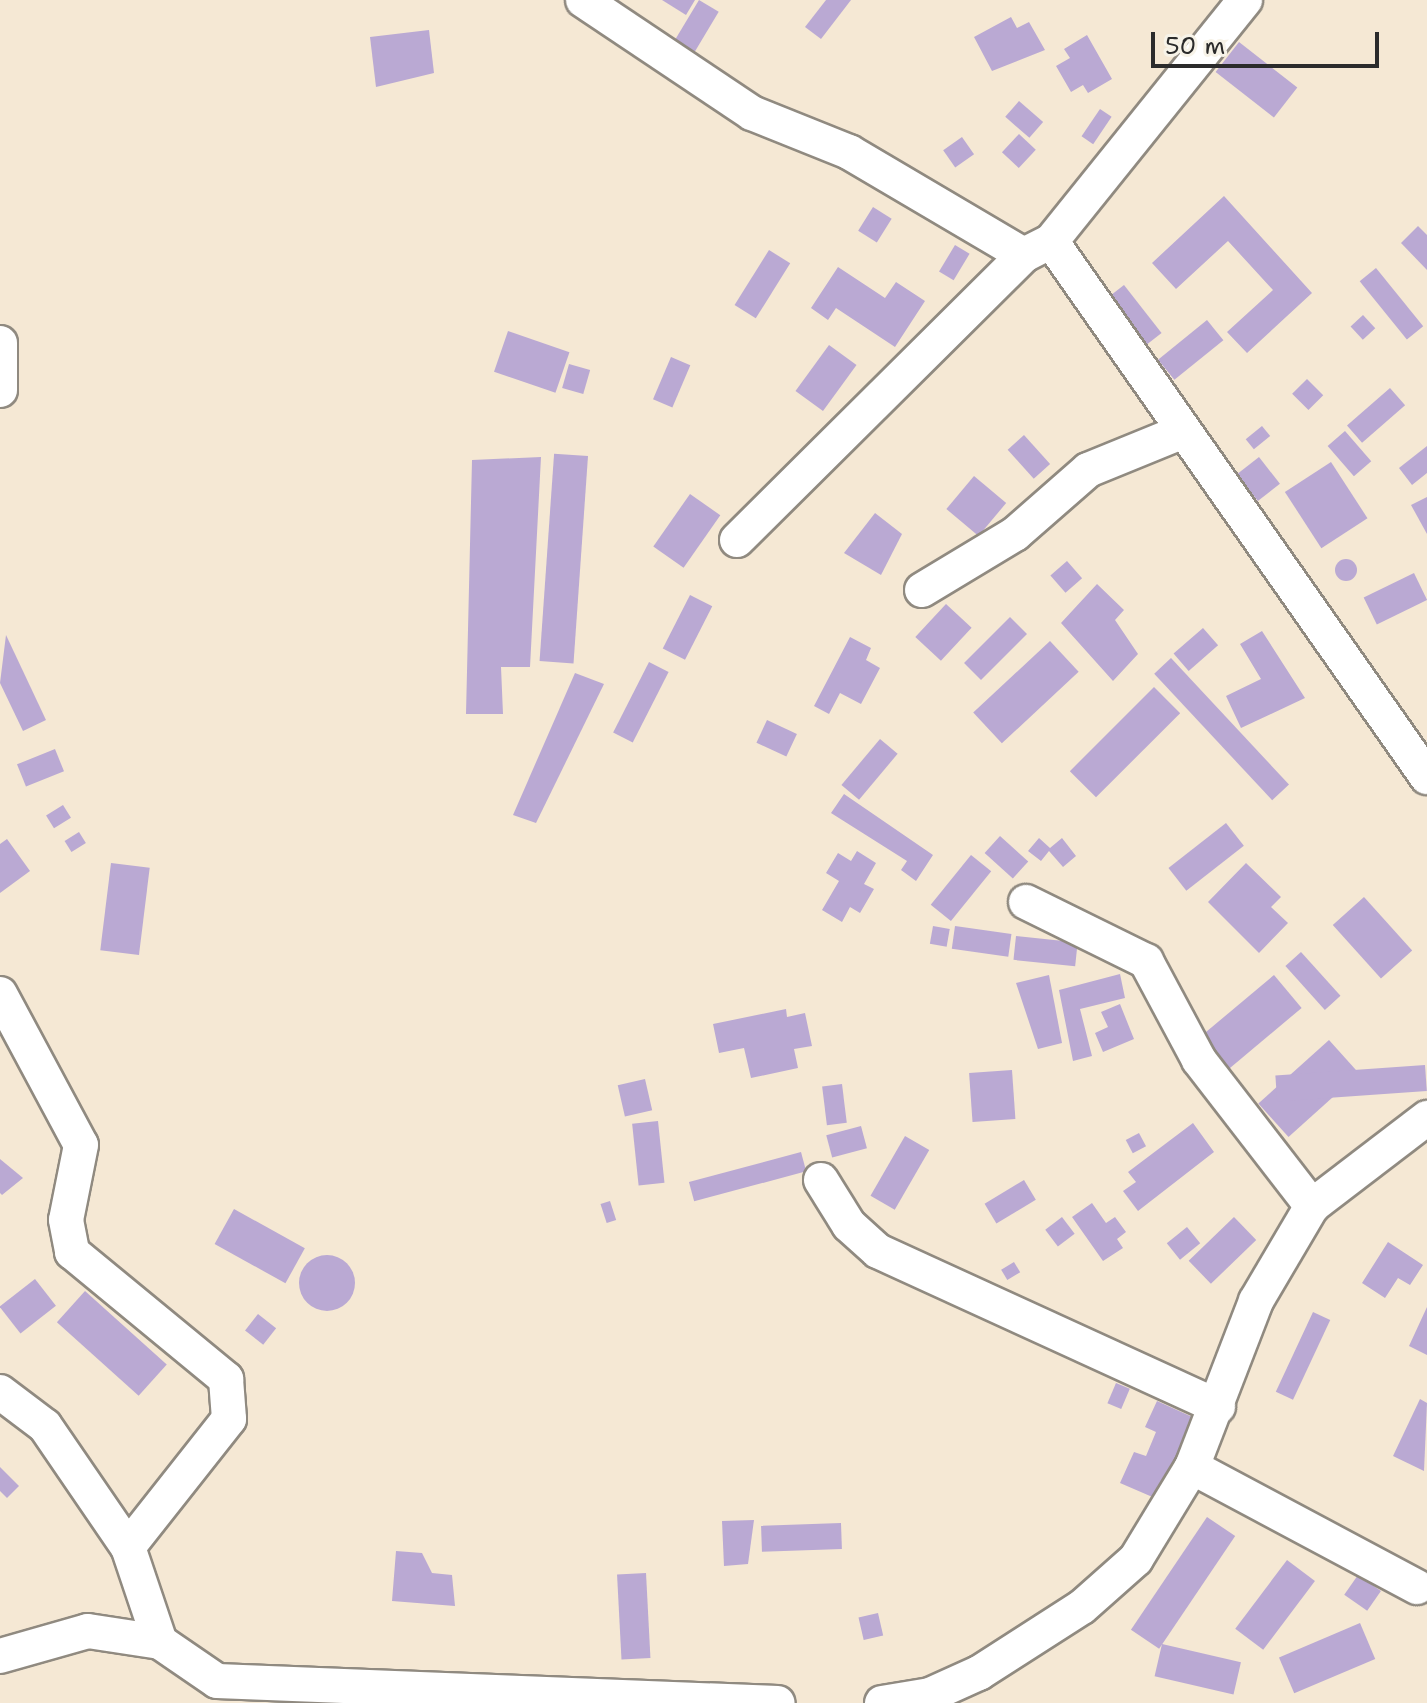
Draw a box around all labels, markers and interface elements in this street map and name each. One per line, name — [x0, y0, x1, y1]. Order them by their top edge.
scale bar — [1155, 16, 1383, 66]
text: 50 m — [1165, 30, 1225, 62]

